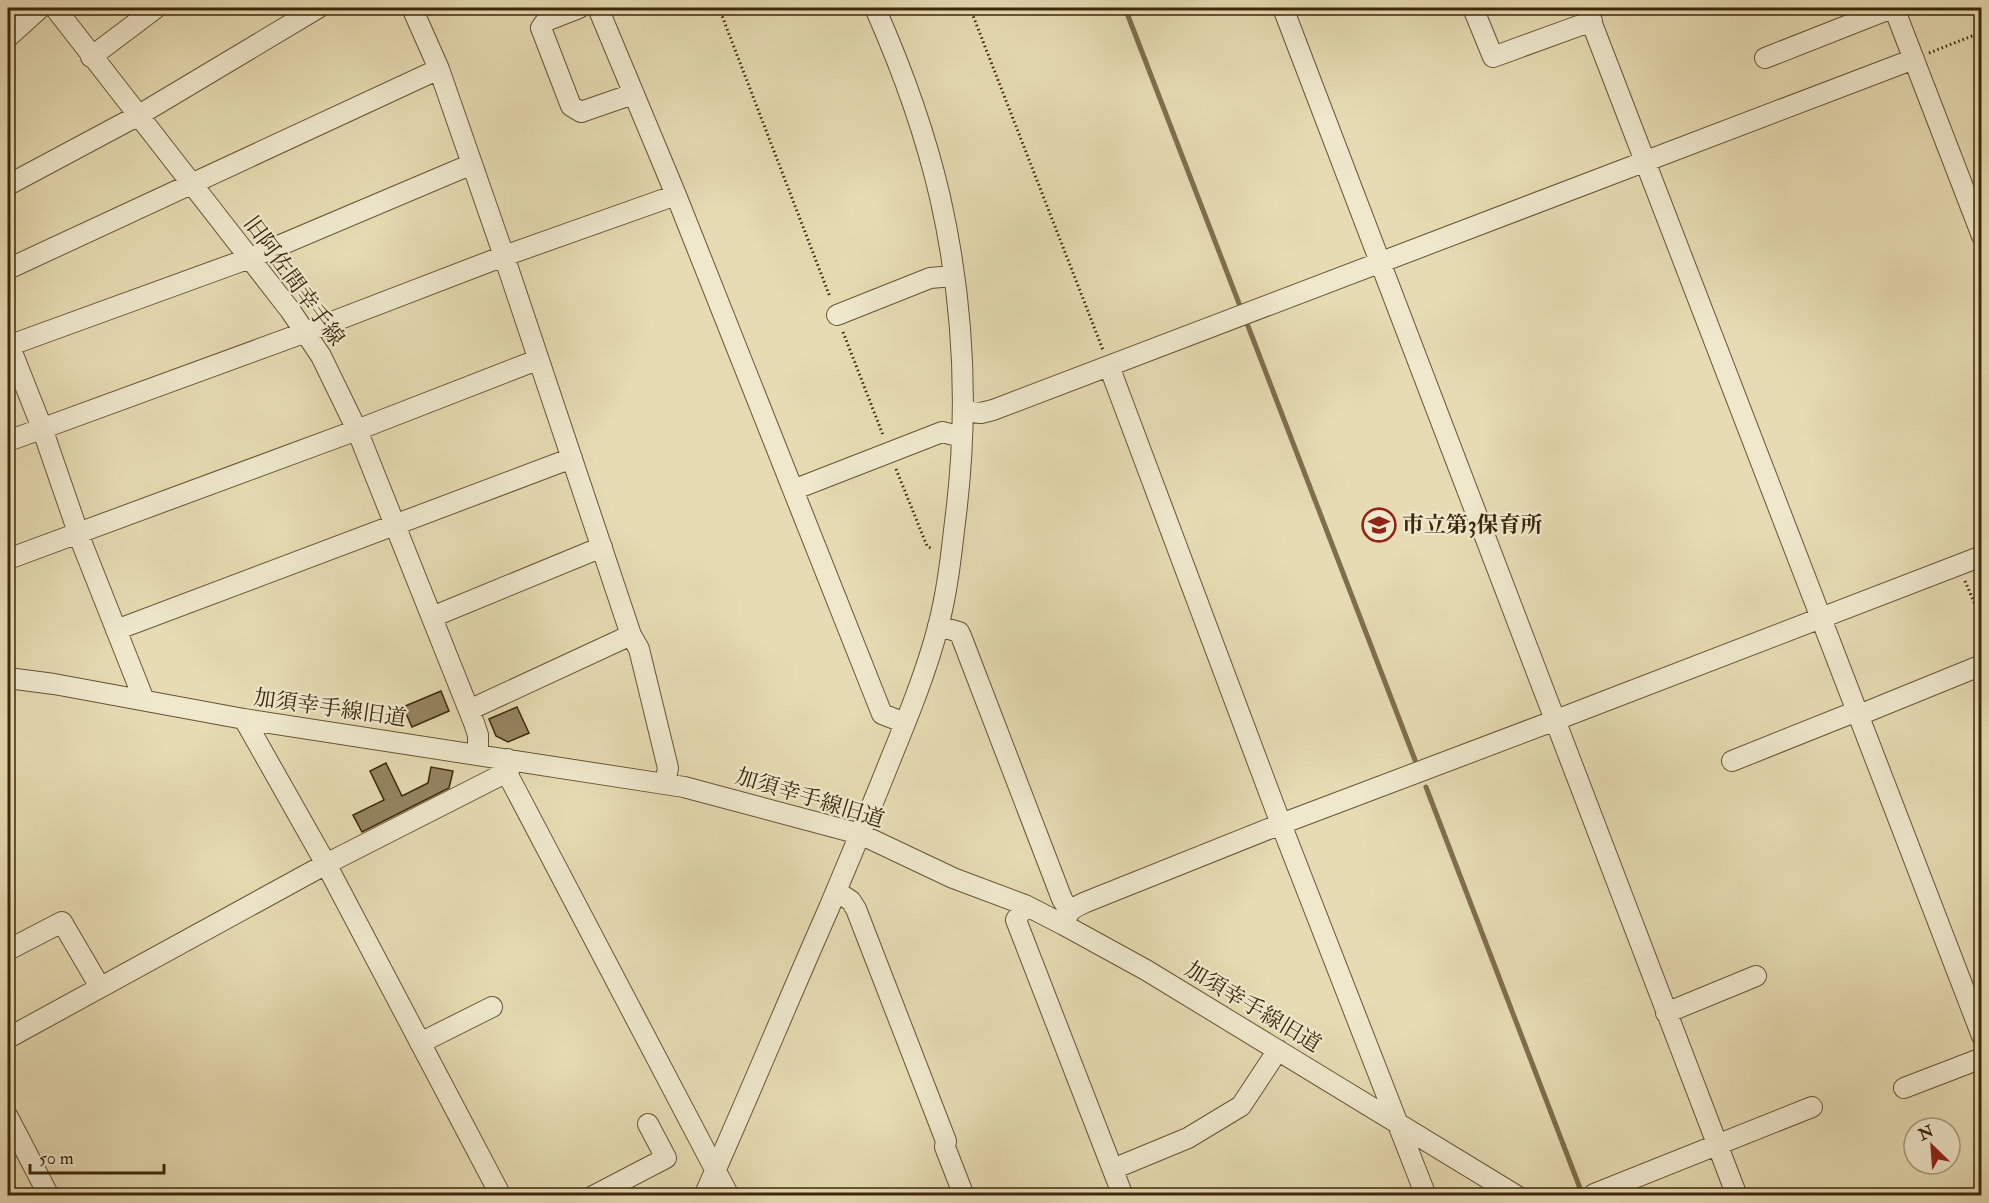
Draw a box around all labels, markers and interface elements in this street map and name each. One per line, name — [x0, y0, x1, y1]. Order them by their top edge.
street label: 旧阿佐間幸手線 — [237, 210, 351, 352]
school or university icon: 市立第3保育所 — [1361, 507, 1397, 543]
place label: 市立第3保育所 — [1402, 511, 1542, 539]
street label: 加須幸手線旧道 — [252, 683, 408, 733]
street label: 加須幸手線旧道 — [732, 762, 888, 834]
street label: 加須幸手線旧道 — [1180, 955, 1326, 1059]
north arrow — [1902, 1116, 1962, 1176]
text: N — [1914, 1121, 1937, 1146]
scale bar — [30, 1137, 164, 1175]
text: 50 m — [39, 1147, 74, 1170]

